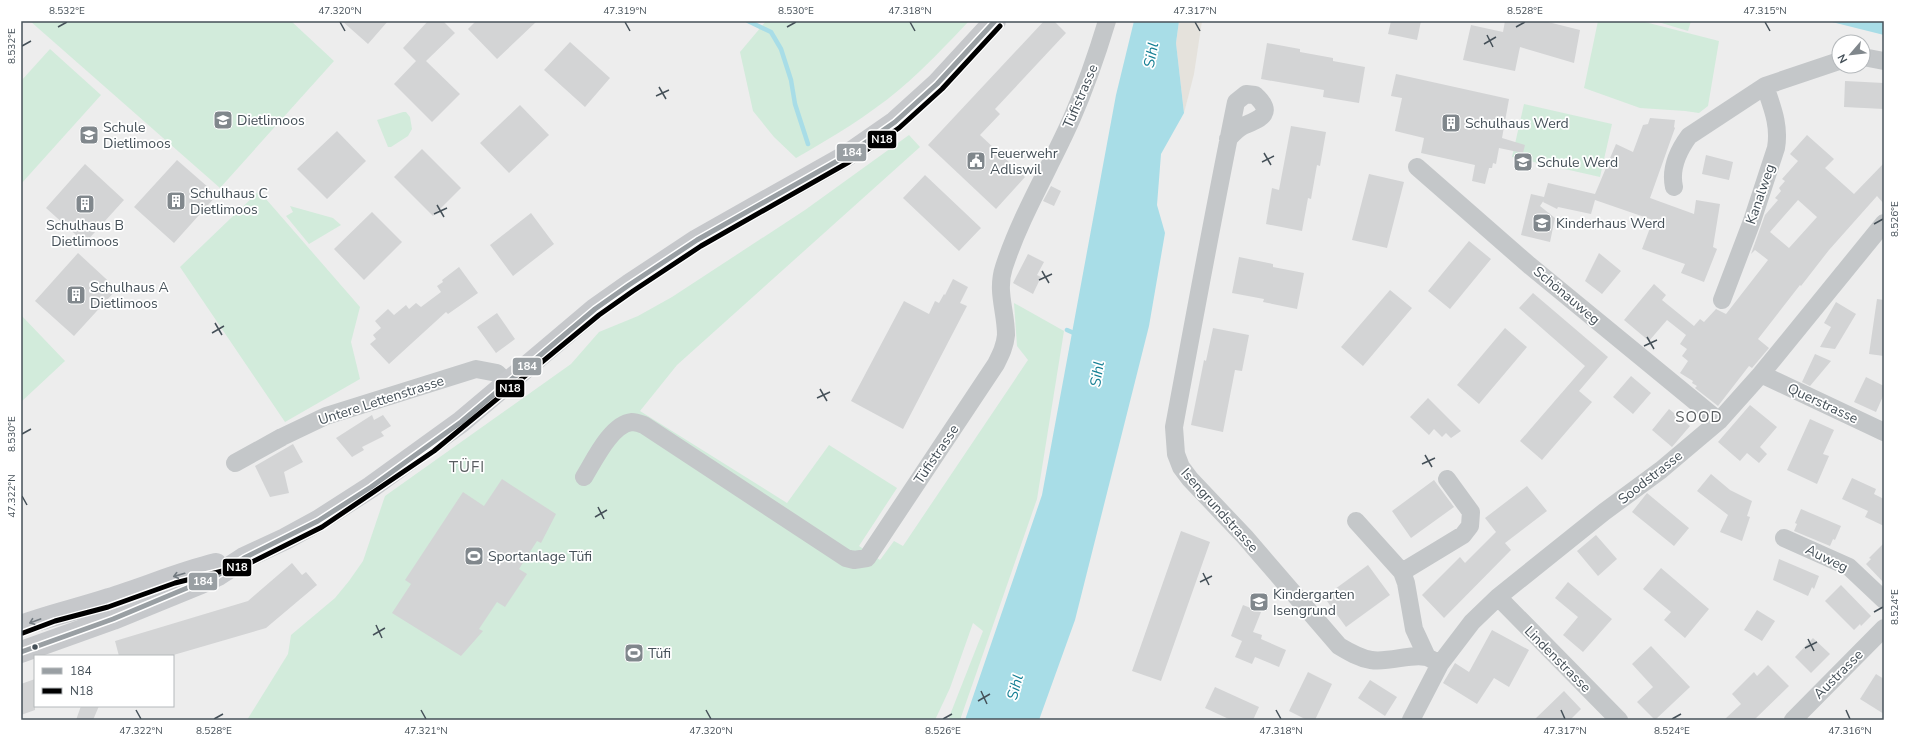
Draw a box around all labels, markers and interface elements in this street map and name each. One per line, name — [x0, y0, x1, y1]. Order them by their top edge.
text: 8.532°E — [49, 4, 85, 18]
text: 47.320°N — [318, 4, 362, 18]
text: 47.319°N — [603, 4, 647, 18]
text: 8.530°E — [778, 4, 814, 18]
text: 47.318°N — [888, 4, 932, 18]
text: 47.317°N — [1173, 4, 1217, 18]
text: 8.528°E — [1507, 4, 1543, 18]
text: 47.315°N — [1743, 4, 1787, 18]
text: 8.532°E — [5, 28, 19, 64]
north arrow — [1831, 34, 1871, 74]
water label: Sihl — [1139, 40, 1163, 70]
text: N — [1834, 51, 1851, 66]
street label: Tüfistrasse — [1058, 61, 1102, 131]
school or university icon: Dietlimoos — [212, 109, 234, 131]
place label: Dietlimoos — [237, 111, 305, 130]
building icon: Schulhaus Werd — [1440, 112, 1462, 134]
place label: Schulhaus Werd — [1465, 114, 1569, 133]
place label: Schule Dietlimoos — [103, 118, 171, 153]
school or university icon: Schule Dietlimoos — [78, 124, 100, 146]
line badge: N18 — [867, 130, 897, 149]
text: N18 — [871, 132, 893, 147]
line badge: 184 — [836, 143, 867, 162]
place label: Feuerwehr Adliswil — [990, 144, 1058, 179]
text: 184 — [842, 145, 862, 160]
public building icon: Feuerwehr Adliswil — [965, 150, 987, 172]
school or university icon: Schule Werd — [1512, 151, 1534, 173]
place label: Schule Werd — [1537, 153, 1618, 172]
street label: Kanalweg — [1741, 161, 1780, 227]
place label: Schulhaus C Dietlimoos — [190, 184, 268, 219]
building icon: Schulhaus C Dietlimoos — [165, 190, 187, 212]
building icon: Schulhaus B Dietlimoos — [74, 193, 96, 215]
text: 8.526°E — [1888, 201, 1902, 237]
school or university icon: Kinderhaus Werd — [1531, 212, 1553, 234]
place label: Kinderhaus Werd — [1556, 214, 1665, 233]
place label: Schulhaus B Dietlimoos — [46, 216, 124, 251]
street label: Schönauweg — [1529, 262, 1604, 329]
place label: Schulhaus A Dietlimoos — [90, 278, 169, 313]
building icon: Schulhaus A Dietlimoos — [65, 284, 87, 306]
line badge: 184 — [512, 357, 542, 376]
text: 184 — [517, 359, 537, 374]
water label: Sihl — [1085, 360, 1109, 388]
street label: Untere Lettenstrasse — [316, 371, 446, 430]
line badge: N18 — [495, 379, 525, 398]
street label: Querstrasse — [1784, 379, 1861, 428]
text: N18 — [499, 381, 521, 396]
district label: SOOD — [1675, 407, 1723, 427]
text: 8.530°E — [5, 416, 19, 452]
street label: Tüfistrasse — [910, 421, 963, 488]
street label: Soodstrasse — [1614, 446, 1687, 509]
district label: TÜFI — [449, 457, 485, 477]
street label: Isengrundstrasse — [1177, 464, 1263, 557]
text: 47.322°N — [5, 474, 19, 518]
street label: Auweg — [1802, 540, 1851, 577]
sports icon: Sportanlage Tüfi — [463, 545, 485, 567]
place label: Sportanlage Tüfi — [488, 547, 592, 566]
line badge: N18 — [222, 558, 252, 577]
text: N18 — [226, 560, 248, 575]
one-way arrow — [173, 571, 186, 579]
line badge: 184 — [188, 572, 218, 591]
text: 184 — [193, 574, 213, 589]
place label: Kindergarten Isengrund — [1273, 585, 1355, 620]
text: 8.524°E — [1888, 589, 1902, 625]
school or university icon: Kindergarten Isengrund — [1248, 591, 1270, 613]
one-way arrow — [30, 617, 42, 625]
street label: Lindenstrasse — [1520, 622, 1595, 697]
unlabelled marker — [30, 642, 40, 652]
sports icon: Tüfi — [623, 642, 645, 664]
place label: Tüfi — [648, 644, 671, 663]
street label: Austrasse — [1809, 645, 1867, 703]
legend — [34, 655, 174, 707]
text: 184 — [70, 663, 92, 679]
water label: Sihl — [1002, 672, 1028, 702]
text: N18 — [70, 683, 93, 699]
text: 47.322°N — [119, 724, 163, 738]
text: 8.528°E — [196, 724, 232, 738]
text: 47.321°N — [404, 724, 448, 738]
text: 47.320°N — [689, 724, 733, 738]
text: 8.526°E — [925, 724, 961, 738]
text: 47.318°N — [1259, 724, 1303, 738]
text: 47.317°N — [1543, 724, 1587, 738]
text: 8.524°E — [1654, 724, 1690, 738]
text: 47.316°N — [1828, 724, 1872, 738]

